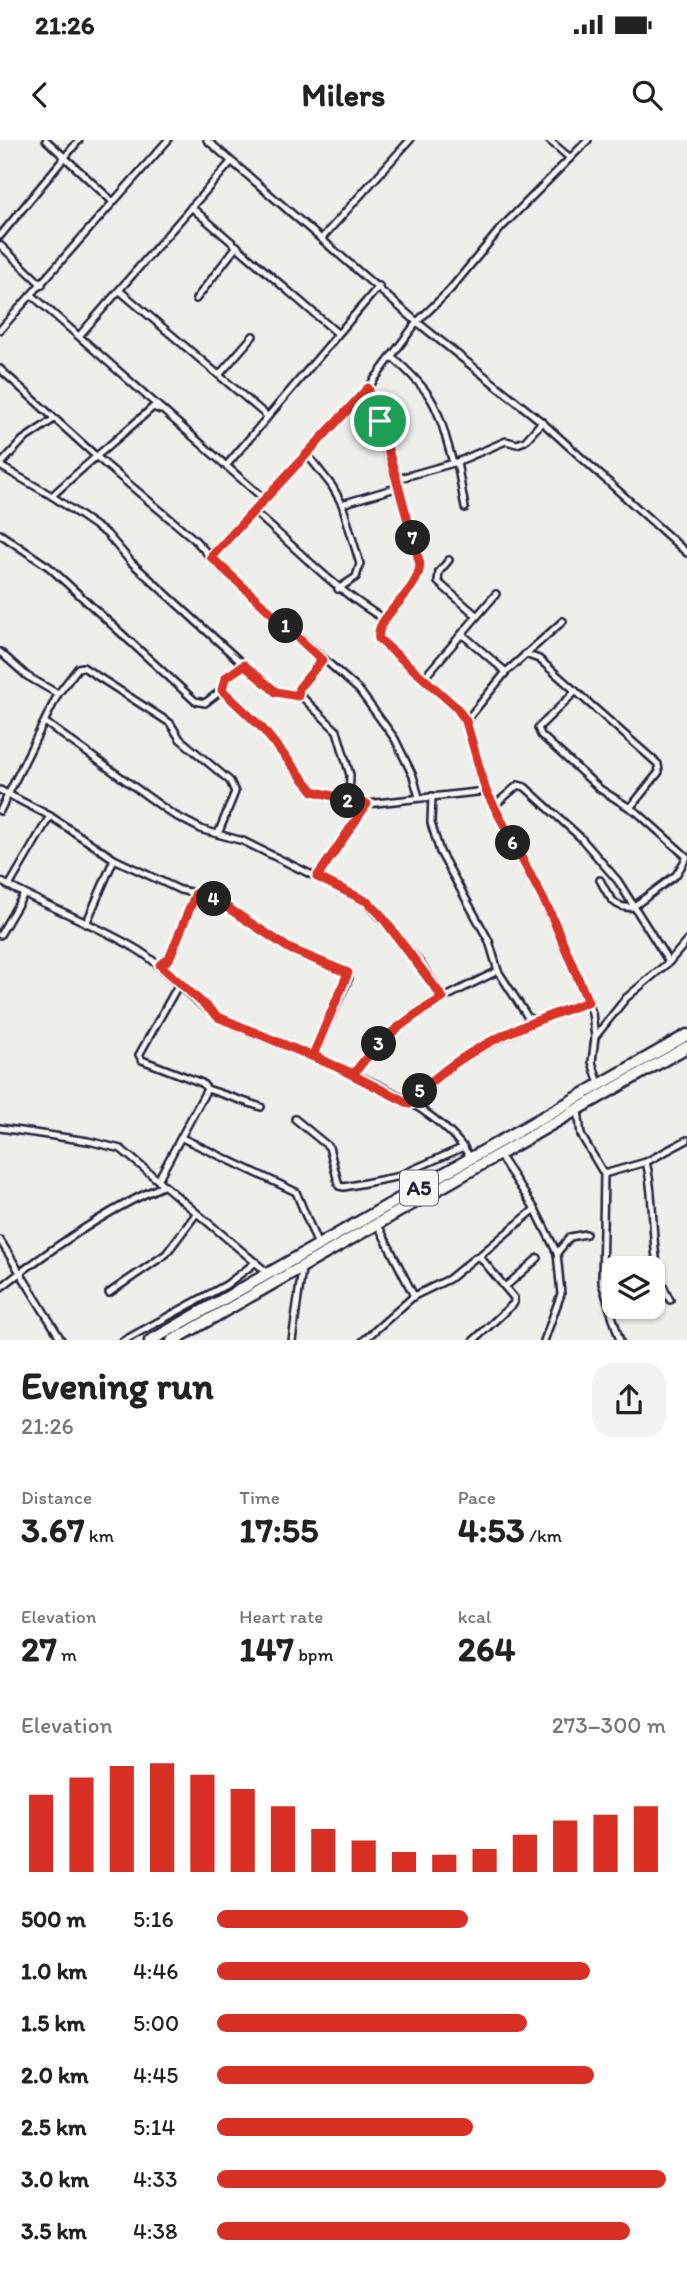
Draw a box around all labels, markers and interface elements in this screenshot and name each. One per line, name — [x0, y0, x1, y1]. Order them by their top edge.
text: 21:26 — [35, 9, 95, 41]
icon: back — [21, 76, 59, 114]
text: Milers — [301, 76, 386, 114]
icon: search — [628, 76, 666, 114]
pin — [350, 391, 410, 451]
icon: arrive — [361, 402, 399, 440]
pin: 7 — [396, 520, 430, 556]
text: 7 — [408, 526, 417, 549]
pin: 1 — [268, 608, 304, 644]
text: 1 — [281, 614, 290, 637]
pin: 2 — [330, 784, 366, 818]
text: 2 — [343, 789, 353, 812]
pin: 6 — [496, 826, 530, 860]
text: 6 — [507, 831, 518, 854]
pin: 4 — [196, 882, 232, 916]
text: 4 — [208, 887, 219, 910]
pin: 3 — [362, 1026, 396, 1062]
text: 3 — [373, 1032, 384, 1055]
pin: 5 — [402, 1074, 438, 1108]
text: 5 — [415, 1079, 424, 1102]
road number: A5 — [400, 1170, 438, 1206]
map controls — [602, 1256, 665, 1319]
button: layers — [602, 1256, 665, 1319]
text: Evening run — [21, 1363, 214, 1409]
button: share — [592, 1363, 666, 1437]
text: 21:26 — [21, 1412, 74, 1440]
text: Distance — [21, 1486, 92, 1509]
text: Time — [239, 1486, 280, 1509]
text: Pace — [458, 1486, 496, 1509]
text: 3.67 — [21, 1509, 85, 1551]
text: 17:55 — [239, 1509, 318, 1551]
text: 4:53 — [458, 1509, 525, 1551]
text: km — [85, 1524, 114, 1547]
text: /km — [525, 1524, 562, 1547]
text: Elevation — [21, 1605, 97, 1628]
text: Heart rate — [239, 1605, 323, 1628]
text: kcal — [458, 1605, 491, 1628]
text: 27 — [21, 1628, 57, 1670]
text: 147 — [239, 1628, 294, 1670]
text: 264 — [458, 1628, 516, 1670]
text: m — [57, 1643, 77, 1666]
text: bpm — [294, 1643, 334, 1666]
text: Elevation — [21, 1711, 112, 1739]
text: 273–300 m — [552, 1711, 666, 1739]
text: 500 m — [21, 1905, 86, 1933]
text: 5:16 — [133, 1905, 174, 1933]
text: 1.0 km — [21, 1957, 87, 1985]
text: 4:46 — [133, 1957, 178, 1985]
text: 1.5 km — [21, 2009, 85, 2037]
text: 5:00 — [133, 2009, 179, 2037]
text: 2.0 km — [21, 2061, 89, 2089]
text: 4:45 — [133, 2061, 178, 2089]
text: 2.5 km — [21, 2113, 86, 2141]
text: 5:14 — [133, 2113, 175, 2141]
text: 3.0 km — [21, 2165, 89, 2193]
text: 4:33 — [133, 2165, 178, 2193]
text: 3.5 km — [21, 2217, 87, 2245]
text: 4:38 — [133, 2217, 178, 2245]

